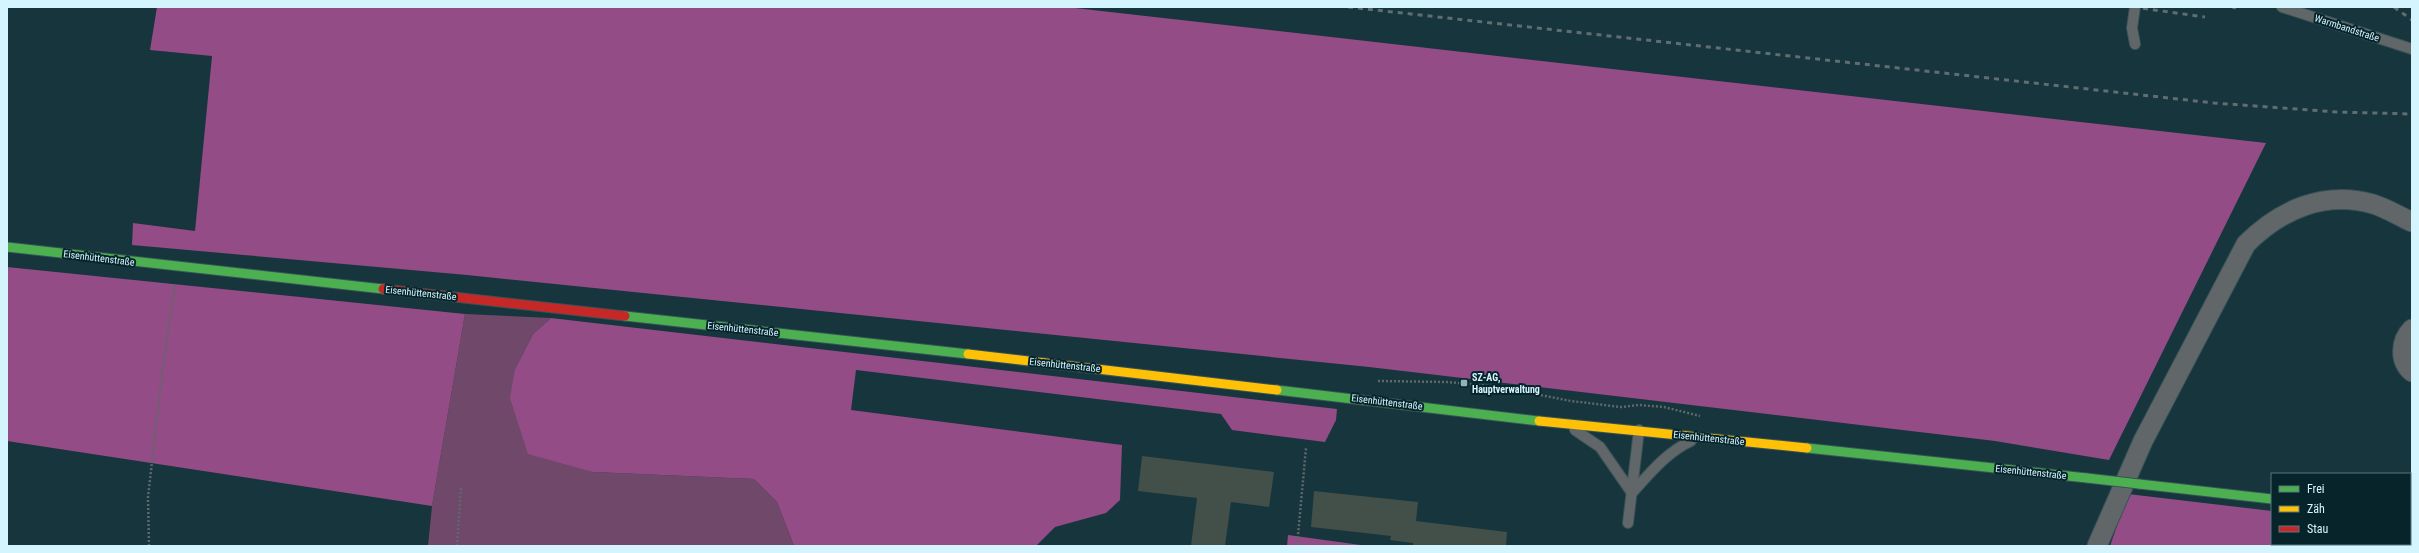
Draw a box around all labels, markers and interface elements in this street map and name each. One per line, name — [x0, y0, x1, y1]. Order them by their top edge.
street label: Warmbandstraße — [2313, 12, 2381, 44]
street label: Eisenhüttenstraße — [63, 248, 135, 268]
street label: Eisenhüttenstraße — [385, 284, 457, 302]
street label: Eisenhüttenstraße — [707, 320, 779, 338]
street label: Eisenhüttenstraße — [1029, 356, 1101, 374]
place label: SZ-AG, Hauptverwaltung — [1472, 372, 1540, 395]
marker: SZ-AG, Hauptverwaltung — [1459, 378, 1469, 388]
street label: Eisenhüttenstraße — [1351, 392, 1423, 412]
street label: Eisenhüttenstraße — [1673, 429, 1745, 447]
street label: Eisenhüttenstraße — [1995, 463, 2067, 481]
legend — [2271, 473, 2411, 545]
text: Frei — [2307, 482, 2325, 496]
text: Zäh — [2307, 502, 2325, 516]
text: Stau — [2307, 522, 2329, 536]

